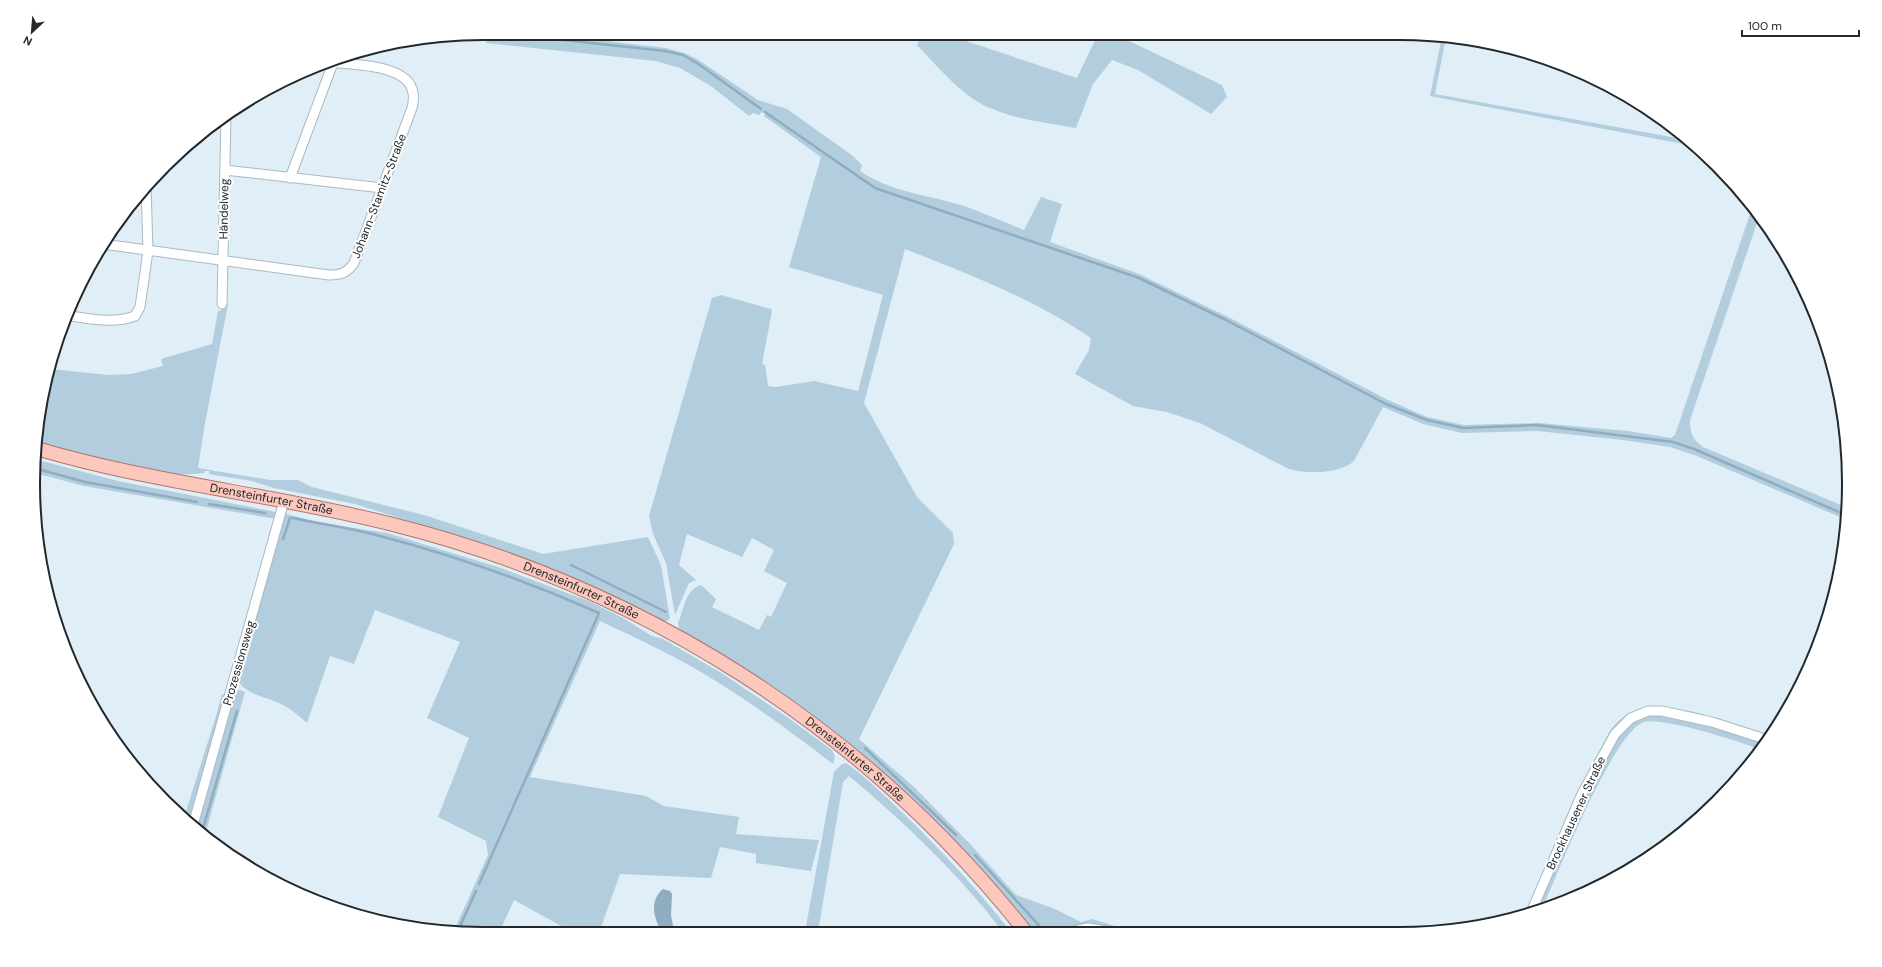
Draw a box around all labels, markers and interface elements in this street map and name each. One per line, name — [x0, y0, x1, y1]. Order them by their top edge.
north arrow — [12, 12, 52, 52]
scale bar — [1742, 12, 1859, 38]
text: 100 m — [1748, 18, 1782, 34]
text: N — [21, 33, 34, 49]
street label: Johann-Stamitz-Straße — [348, 131, 410, 261]
street label: Händelweg — [215, 178, 233, 240]
street label: Drensteinfurter Straße — [209, 480, 335, 518]
street label: Drensteinfurter Straße — [521, 558, 642, 623]
street label: Prozessionsweg — [219, 618, 259, 707]
street label: Drensteinfurter Straße — [802, 713, 908, 805]
street label: Brockhausener Straße — [1543, 754, 1609, 872]

